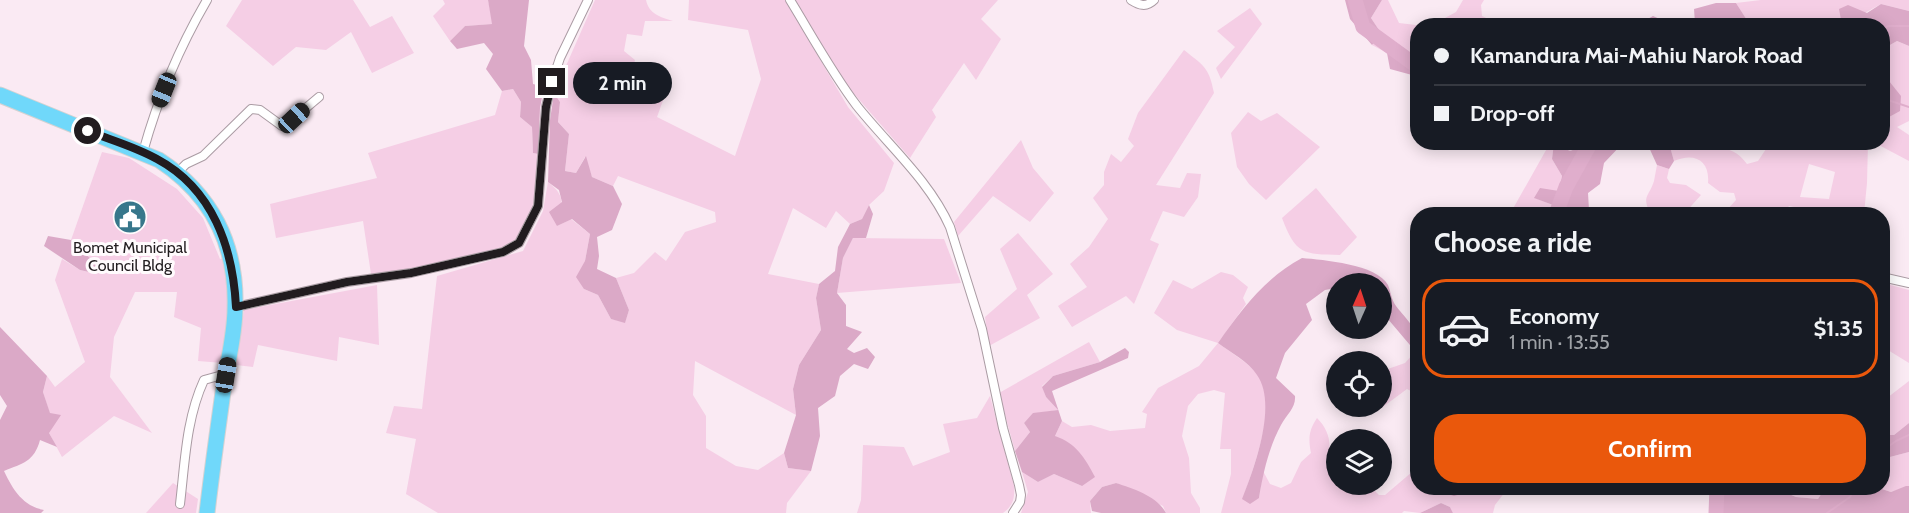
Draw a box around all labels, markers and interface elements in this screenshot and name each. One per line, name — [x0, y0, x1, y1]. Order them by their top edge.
text: Kamandura Mai-Mahiu Narok Road — [1470, 42, 1803, 69]
callout: 2 min — [573, 61, 672, 103]
route end — [538, 68, 565, 95]
car — [149, 70, 179, 110]
text: 2 min — [598, 71, 647, 95]
car — [275, 99, 313, 137]
text: Drop-off — [1470, 100, 1554, 127]
route start — [74, 117, 101, 144]
public building icon: Bomet Municipal Council Bldg — [112, 199, 148, 235]
text: Choose a ride — [1434, 226, 1592, 259]
place label: Bomet Municipal Council Bldg — [73, 238, 187, 275]
north arrow — [1326, 273, 1392, 339]
map controls — [1326, 273, 1392, 495]
icon: car — [1437, 302, 1491, 356]
text: Economy — [1509, 303, 1599, 330]
text: $1.35 — [1814, 315, 1863, 342]
text: 1 min · 13:55 — [1509, 330, 1610, 354]
button: locate — [1326, 351, 1392, 417]
car — [214, 356, 238, 394]
button: Confirm — [1434, 414, 1866, 483]
button: layers — [1326, 429, 1392, 495]

